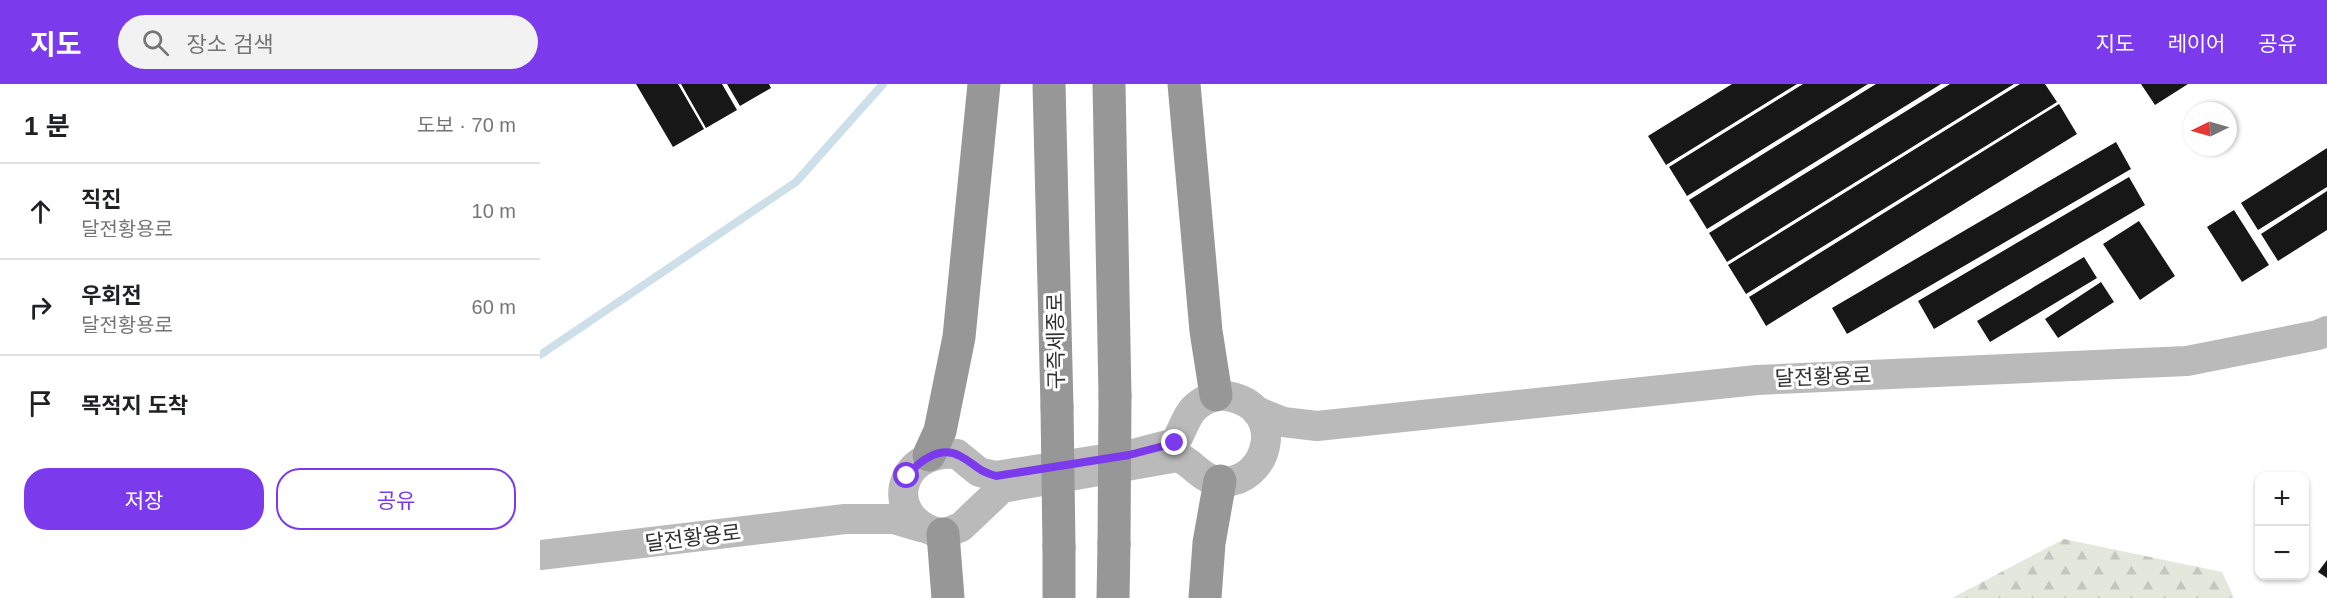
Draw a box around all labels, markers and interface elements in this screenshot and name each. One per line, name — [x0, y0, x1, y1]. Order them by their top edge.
search box — [118, 15, 538, 69]
icon: search — [139, 26, 172, 59]
text: 지도 — [30, 29, 82, 60]
text: 장소 검색 — [187, 32, 274, 57]
text: 지도 — [2096, 32, 2134, 55]
text: 레이어 — [2167, 32, 2225, 55]
text: 공유 — [2258, 32, 2297, 55]
north arrow — [2183, 102, 2237, 156]
text: 1 분 — [24, 111, 70, 141]
text: 도보 · 70 m — [417, 114, 516, 136]
text: 직진 — [81, 187, 121, 212]
icon: ahead — [24, 195, 57, 228]
text: 10 m — [472, 200, 516, 222]
text: 달전황용로 — [81, 218, 173, 240]
text: 우회전 — [81, 283, 142, 308]
icon: right — [24, 291, 57, 324]
street label: 구즉세종로 — [1043, 293, 1068, 390]
text: 60 m — [472, 296, 516, 318]
text: 달전황용로 — [81, 314, 173, 336]
street label: 달전황용로 — [1774, 363, 1872, 390]
icon: arrive — [24, 387, 57, 420]
text: 목적지 도착 — [81, 393, 188, 418]
route end — [1161, 429, 1187, 455]
route start — [893, 462, 919, 488]
button: 저장 — [24, 468, 264, 530]
button: 공유 — [276, 468, 516, 530]
map controls — [2255, 472, 2309, 580]
button: + — [2255, 472, 2309, 526]
street label: 달전황용로 — [644, 520, 742, 555]
button: − — [2255, 526, 2309, 580]

